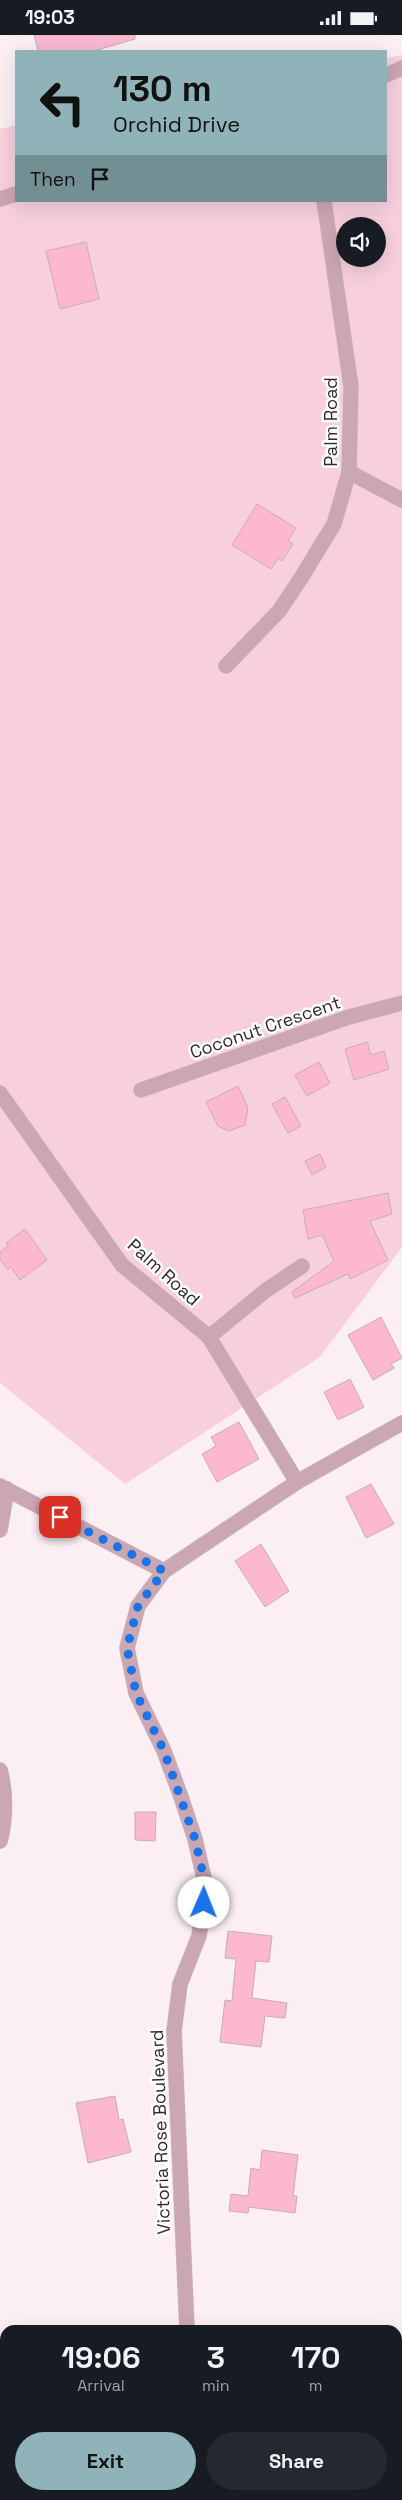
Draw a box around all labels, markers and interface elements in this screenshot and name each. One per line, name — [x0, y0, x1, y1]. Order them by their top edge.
text: 19:03 — [25, 5, 75, 30]
text: 130 m — [113, 67, 212, 111]
icon: left — [30, 70, 95, 135]
text: Orchid Drive — [113, 110, 240, 138]
icon: arrive — [86, 165, 114, 193]
text: Then — [30, 167, 76, 192]
map controls — [336, 217, 386, 267]
button: sound — [336, 217, 386, 267]
street label: Palm Road — [319, 377, 342, 467]
street label: Coconut Crescent — [187, 990, 343, 1064]
street label: Palm Road — [123, 1233, 205, 1311]
pin — [39, 1496, 81, 1538]
icon: arrive — [46, 1503, 74, 1531]
position arrow — [177, 1876, 229, 1928]
street label: Victoria Rose Boulevard — [145, 2029, 175, 2235]
text: 19:06 — [61, 2338, 141, 2377]
text: 3 — [207, 2338, 225, 2377]
text: 170 — [291, 2338, 340, 2377]
text: Arrival — [77, 2375, 125, 2396]
text: min — [202, 2375, 230, 2396]
text: m — [309, 2375, 323, 2396]
button: Exit — [15, 2432, 196, 2490]
button: Share — [206, 2432, 387, 2490]

